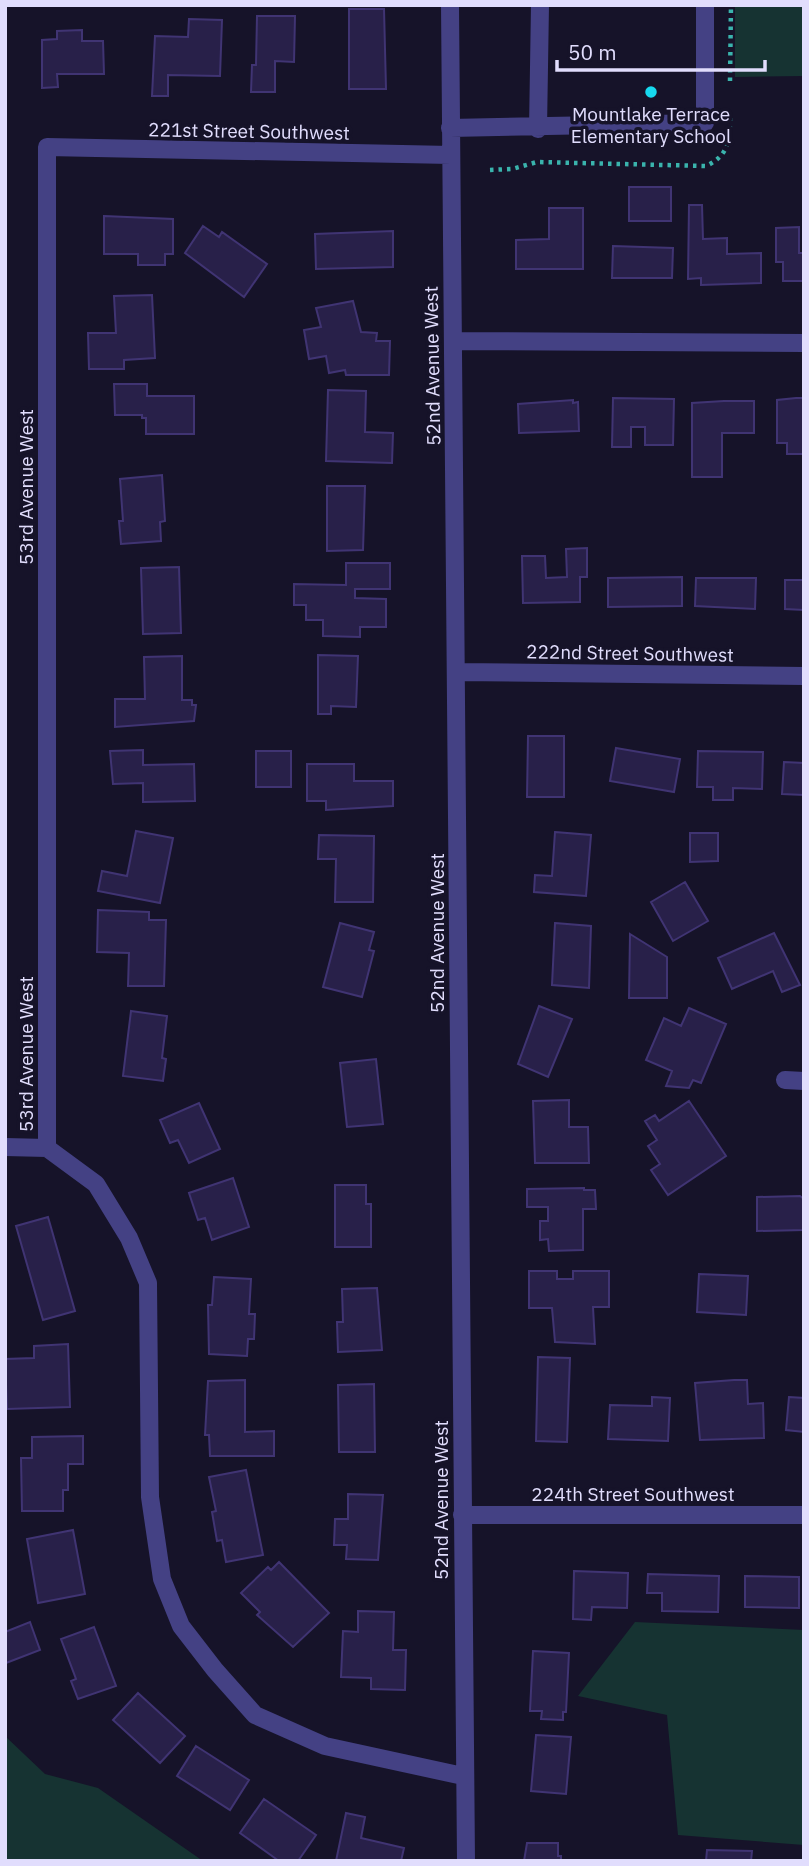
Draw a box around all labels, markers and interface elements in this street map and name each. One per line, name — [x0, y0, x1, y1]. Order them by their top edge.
scale bar — [557, 28, 765, 72]
text: 50 m — [568, 38, 617, 66]
marker: Mountlake Terrace Elementary School — [643, 84, 659, 100]
place label: Mountlake Terrace Elementary School — [571, 102, 731, 148]
street label: 221st Street Southwest — [148, 117, 350, 145]
street label: 52nd Avenue West — [419, 286, 445, 446]
street label: 53rd Avenue West — [14, 409, 38, 565]
street label: 222nd Street Southwest — [526, 639, 734, 667]
street label: 52nd Avenue West — [425, 853, 449, 1013]
street label: 53rd Avenue West — [14, 976, 38, 1132]
street label: 52nd Avenue West — [429, 1420, 453, 1580]
street label: 224th Street Southwest — [531, 1482, 735, 1506]

